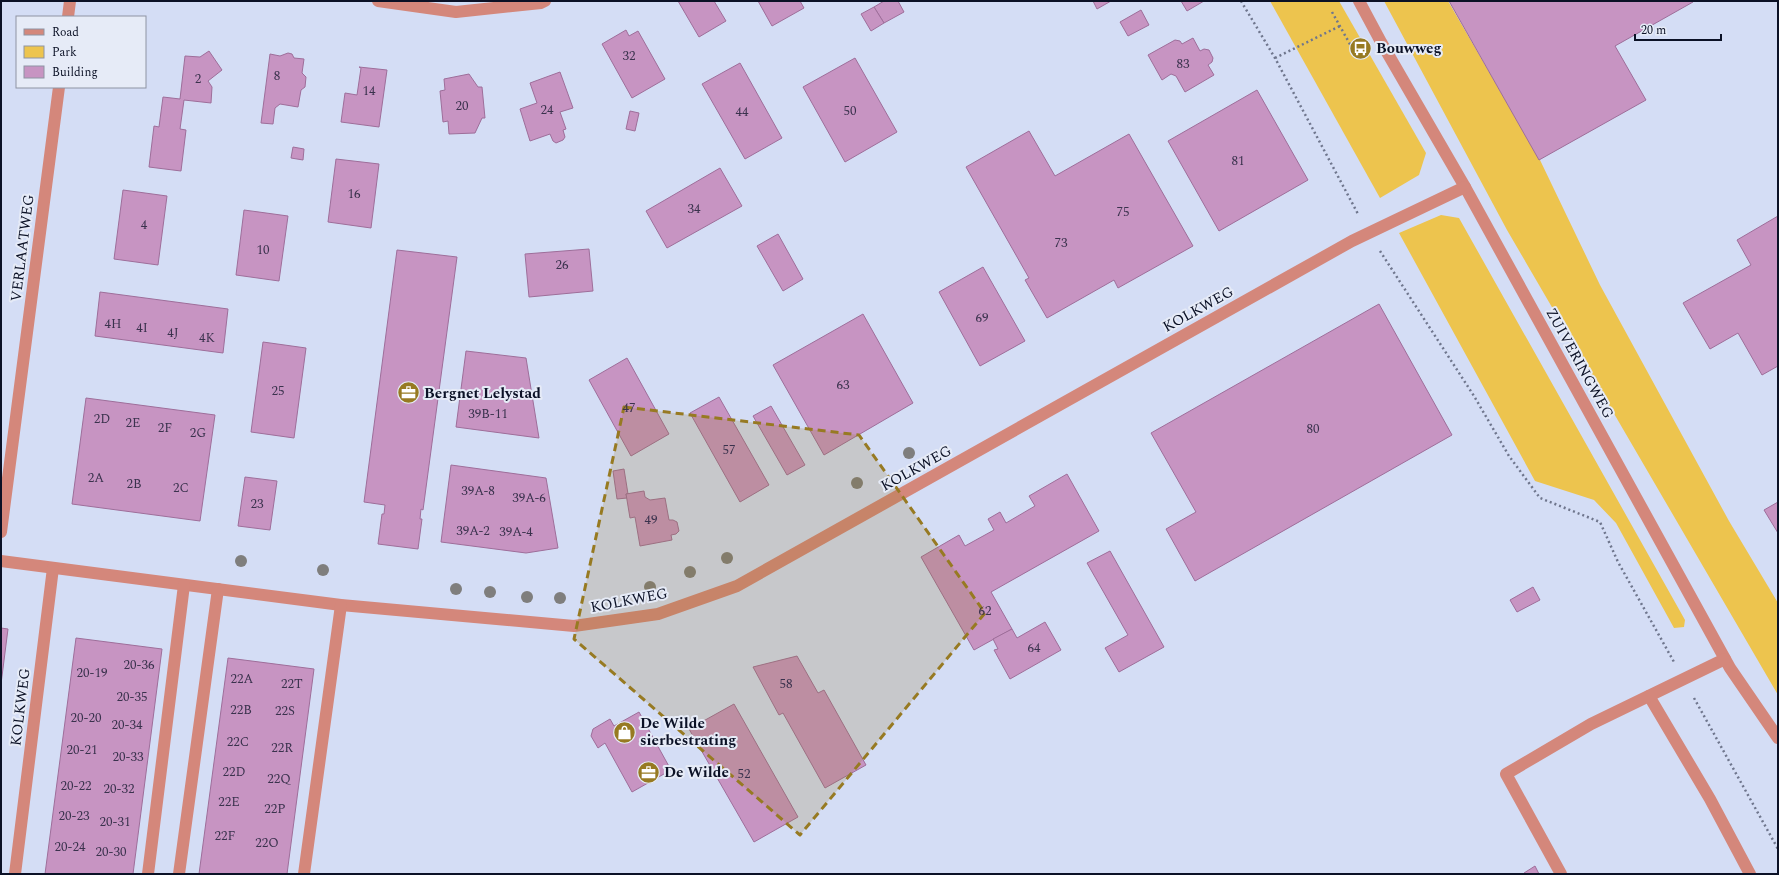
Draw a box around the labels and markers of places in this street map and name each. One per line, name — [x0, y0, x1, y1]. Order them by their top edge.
bus stop icon: Bouwweg — [1348, 35, 1374, 61]
place label: Bouwweg — [1376, 37, 1442, 60]
office icon: Bergnet Lelystad — [396, 380, 422, 406]
place label: Bergnet Lelystad — [424, 382, 541, 405]
place label: De Wilde sierbestrating — [640, 712, 736, 752]
shop icon: De Wilde sierbestrating — [612, 719, 638, 745]
office icon: De Wilde — [635, 759, 661, 785]
place label: De Wilde — [664, 761, 729, 784]

